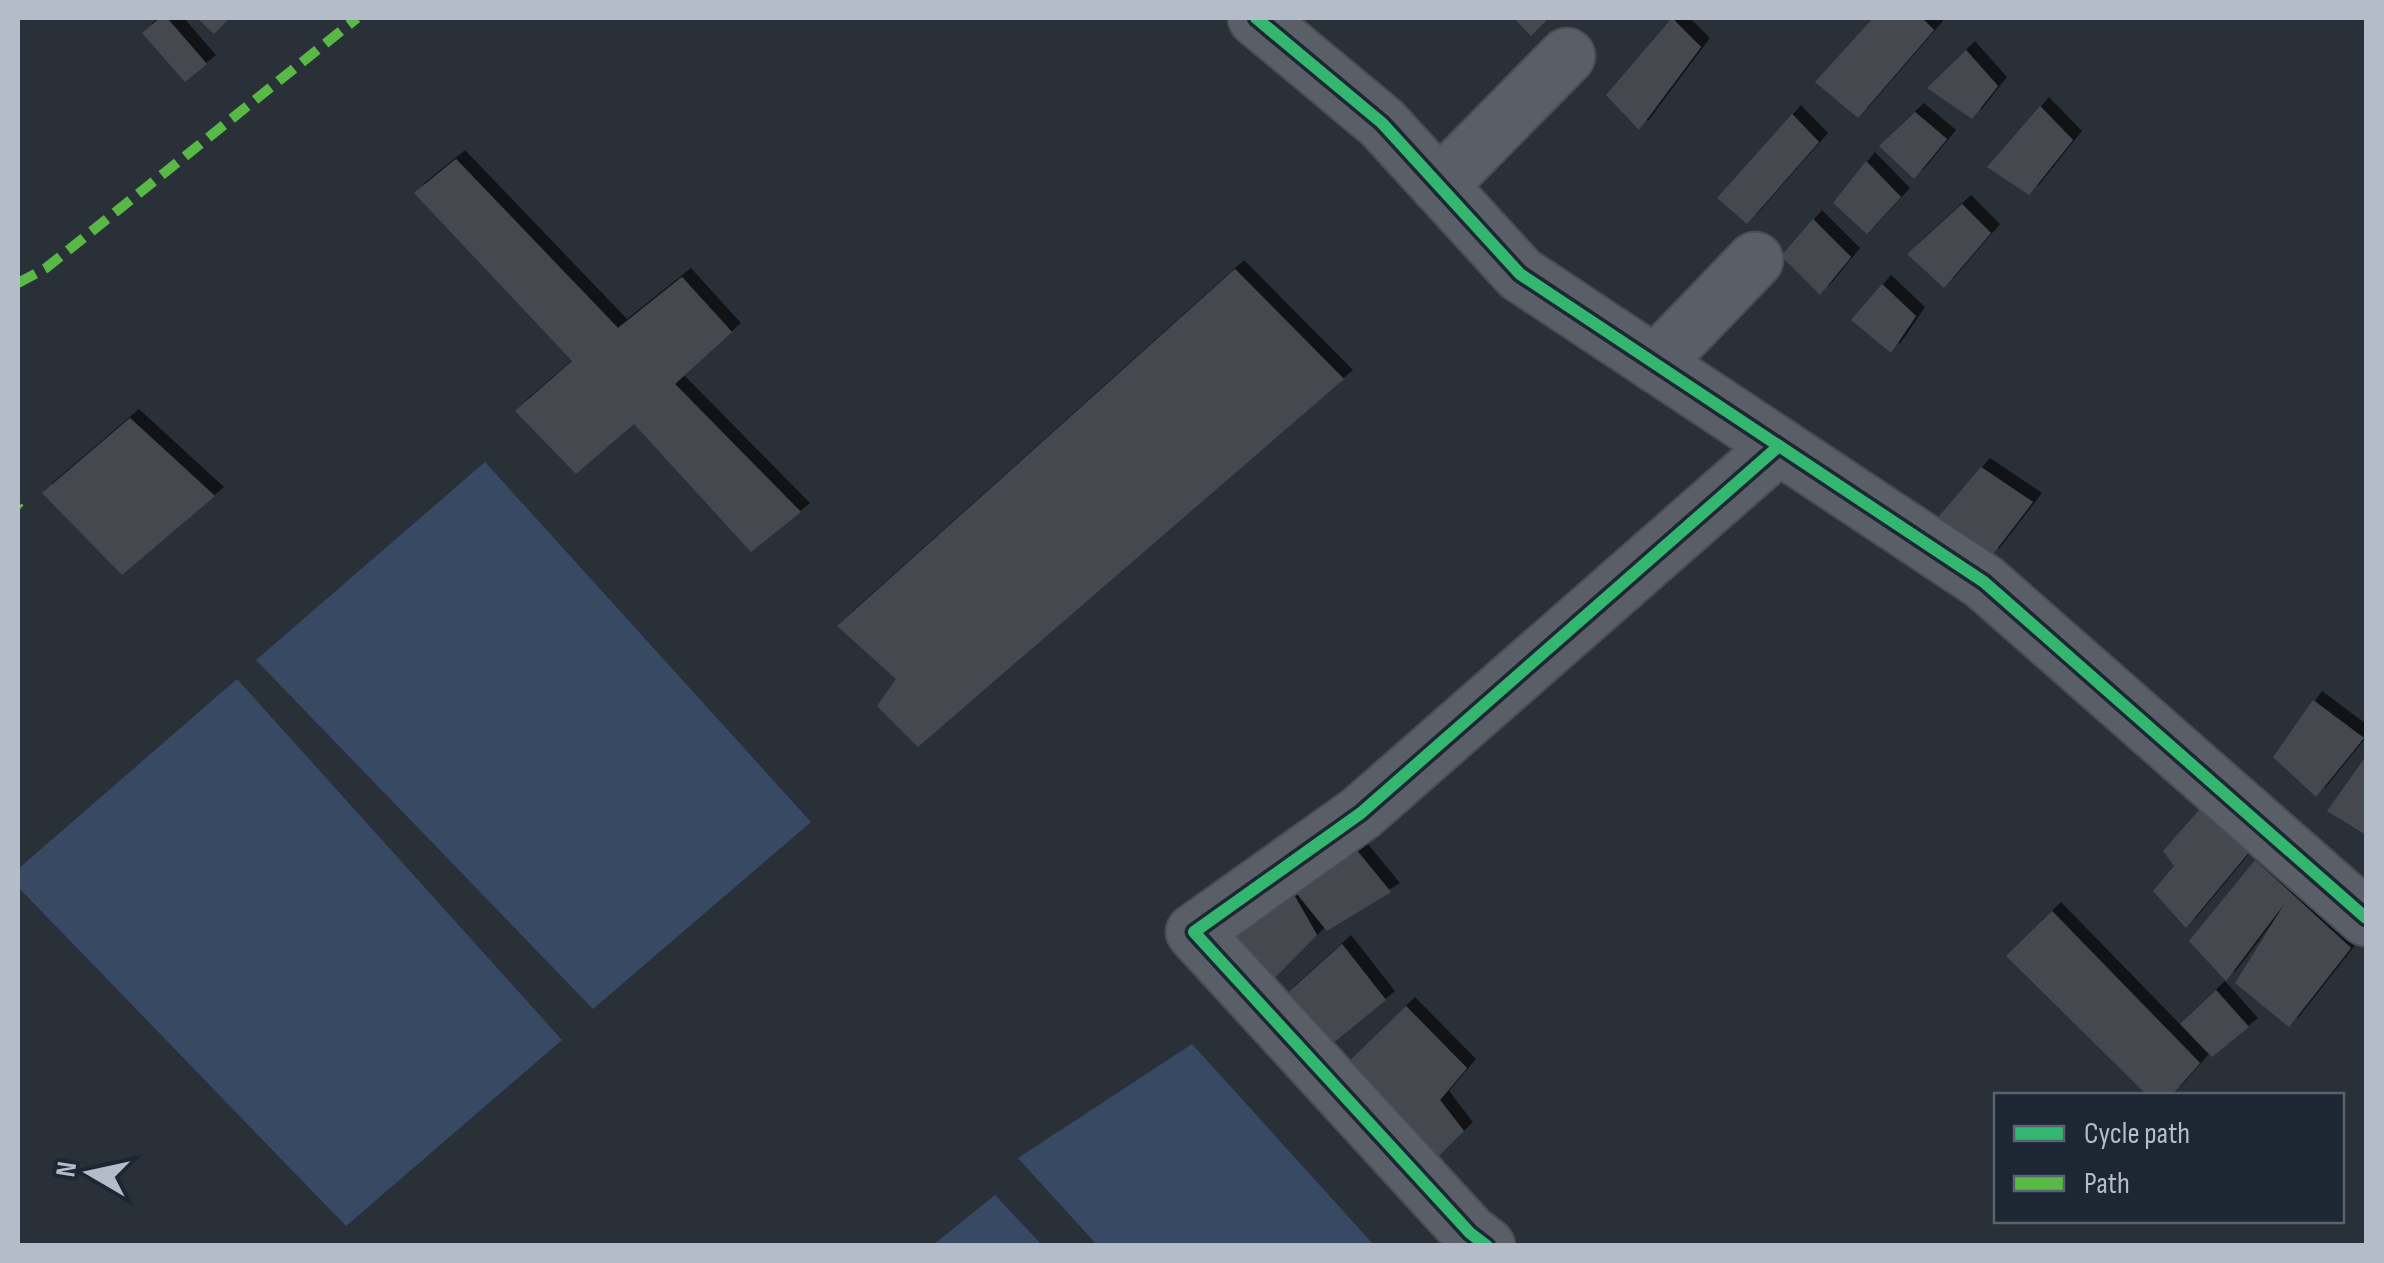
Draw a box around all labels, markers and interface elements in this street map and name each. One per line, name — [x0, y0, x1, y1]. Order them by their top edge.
legend — [1994, 1093, 2344, 1223]
text: Cycle path — [2084, 1116, 2190, 1152]
north arrow — [40, 1123, 140, 1223]
text: N — [49, 1159, 84, 1179]
text: Path — [2084, 1166, 2130, 1202]

